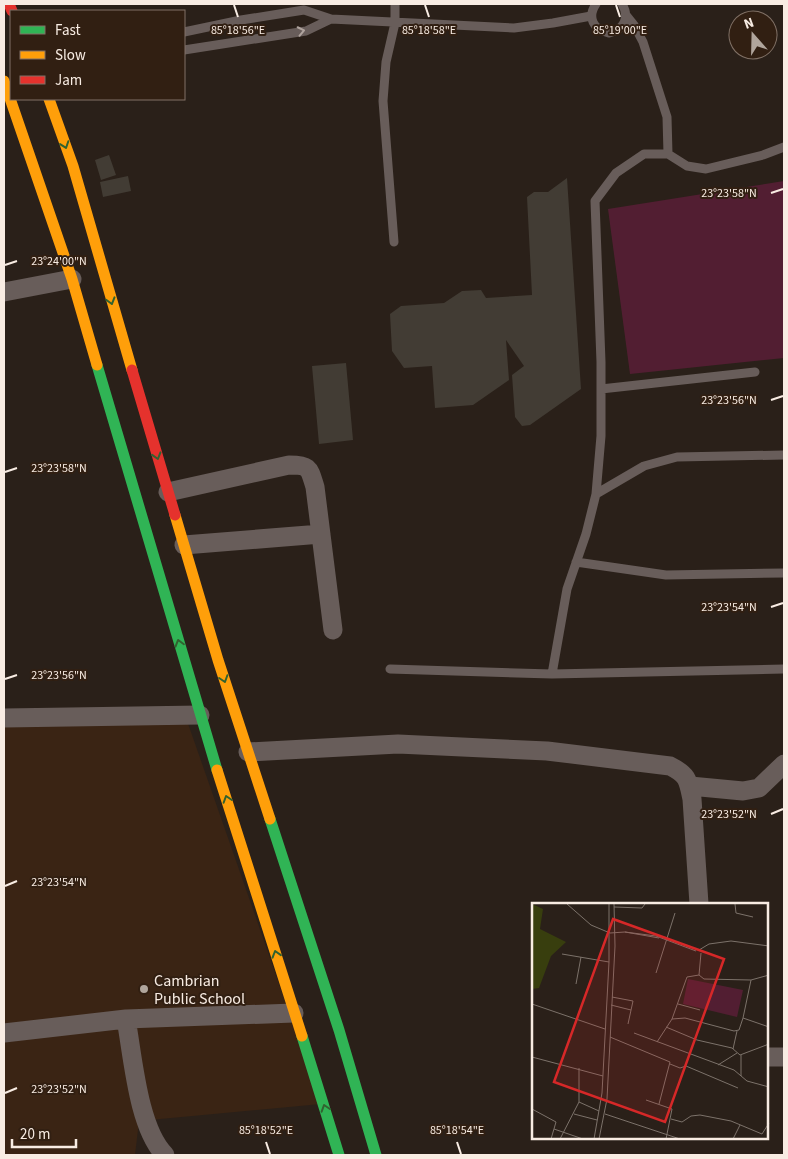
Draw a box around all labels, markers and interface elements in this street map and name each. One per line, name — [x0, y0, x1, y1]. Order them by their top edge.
legend — [10, 10, 185, 100]
north arrow — [728, 10, 778, 60]
text: N — [741, 13, 757, 35]
text: Fast — [55, 20, 81, 41]
text: 85°18'56"E — [211, 22, 265, 39]
text: 85°18'58"E — [402, 22, 456, 39]
text: 85°19'00"E — [593, 22, 647, 39]
one-way arrow — [296, 26, 305, 37]
text: Slow — [55, 45, 86, 66]
text: Jam — [55, 70, 82, 91]
one-way arrow — [60, 140, 70, 148]
text: 23°23'58"N — [701, 185, 757, 202]
text: 23°24'00"N — [31, 253, 87, 270]
one-way arrow — [105, 296, 116, 305]
text: 23°23'56"N — [701, 392, 757, 409]
one-way arrow — [152, 452, 162, 460]
text: 23°23'58"N — [31, 460, 87, 477]
text: 23°23'54"N — [701, 599, 757, 616]
one-way arrow — [175, 640, 185, 648]
text: 23°23'56"N — [31, 667, 87, 684]
one-way arrow — [219, 674, 229, 683]
one-way arrow — [223, 795, 233, 803]
text: 23°23'52"N — [701, 806, 757, 823]
text: 23°23'54"N — [31, 874, 87, 891]
inset map — [532, 903, 768, 1139]
one-way arrow — [271, 950, 281, 958]
place label: Cambrian Public School — [154, 970, 245, 1010]
marker: Cambrian Public School — [138, 983, 150, 995]
text: 23°23'52"N — [31, 1081, 87, 1098]
one-way arrow — [321, 1105, 331, 1113]
scale bar — [12, 1116, 76, 1148]
text: 85°18'52"E — [239, 1122, 293, 1139]
text: 85°18'54"E — [430, 1122, 484, 1139]
text: 20 m — [20, 1124, 50, 1145]

